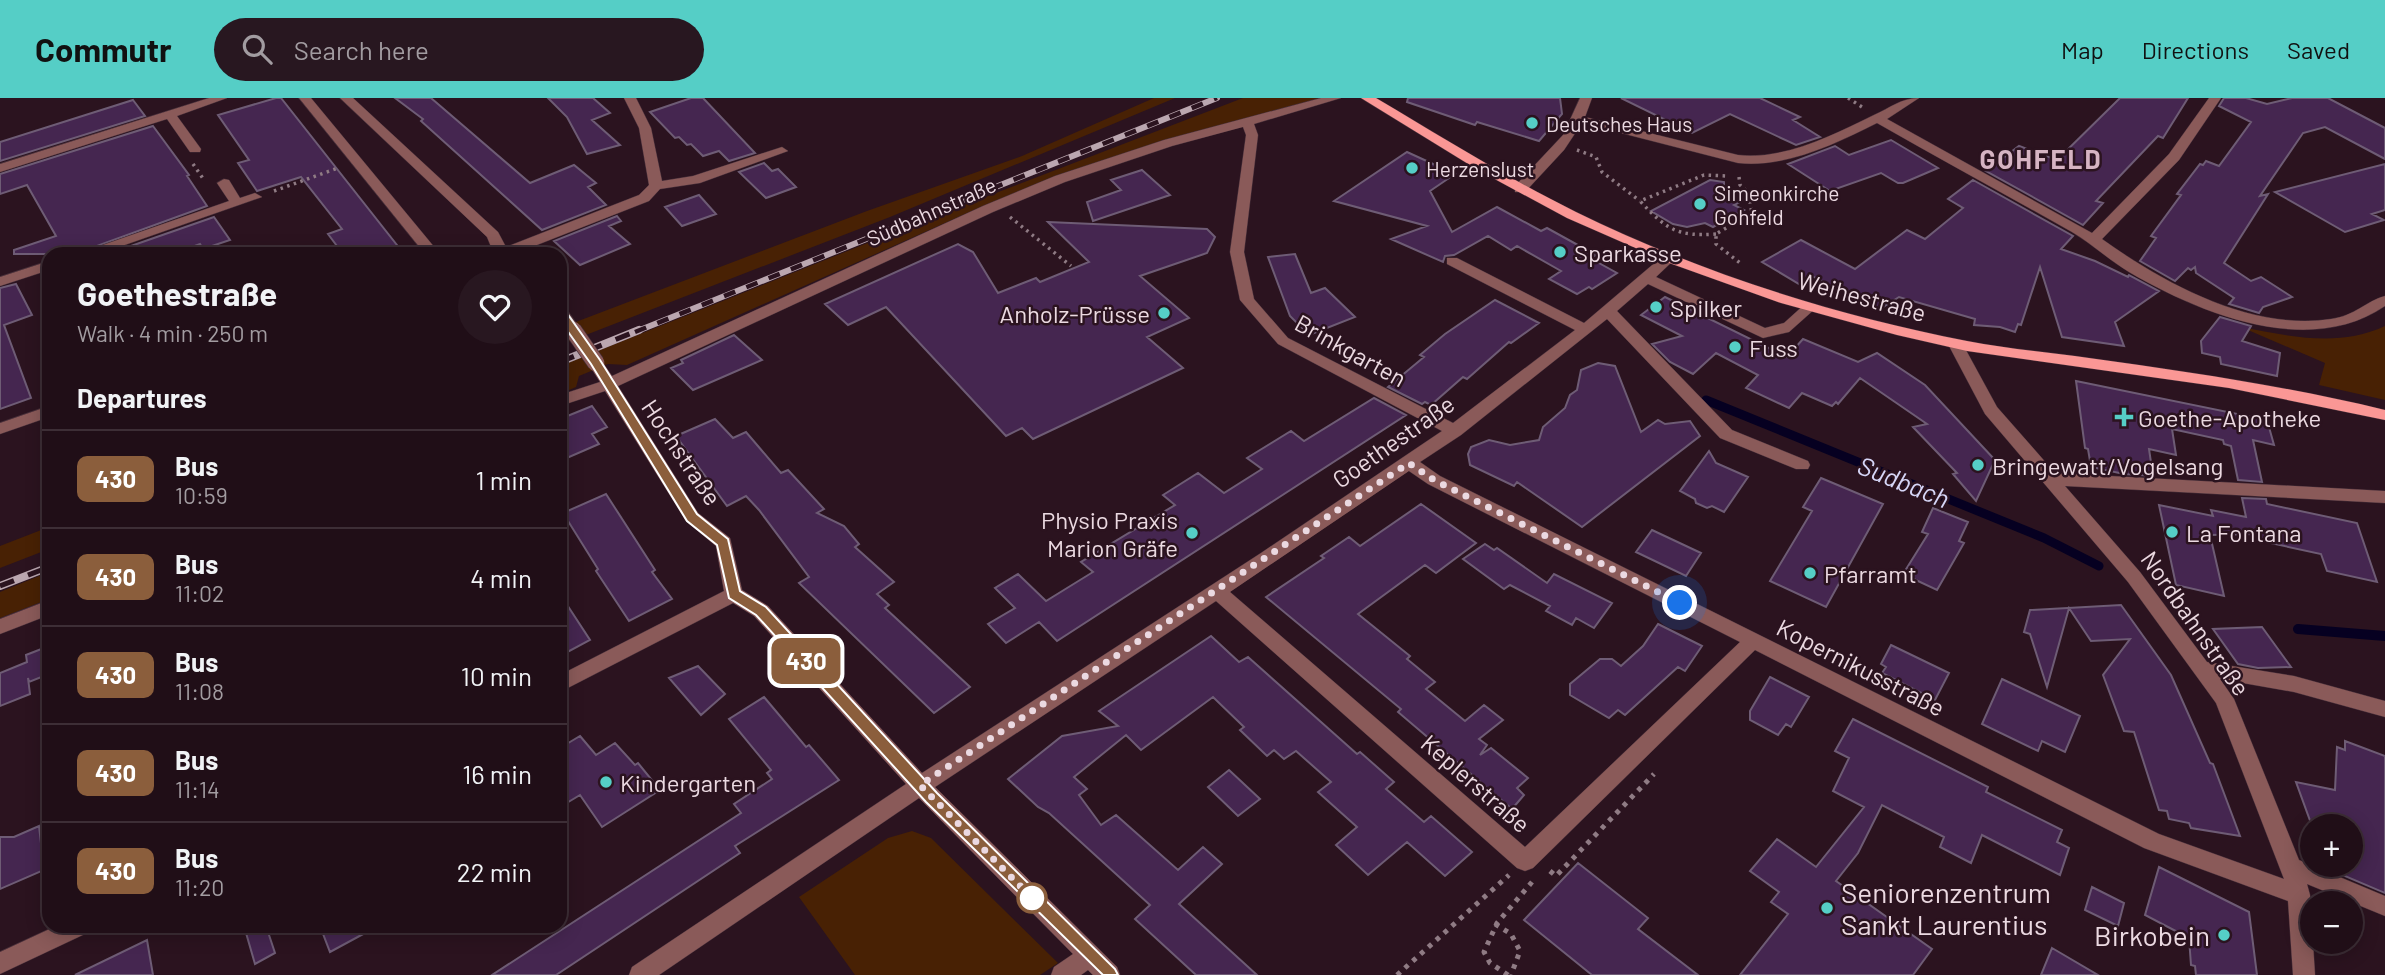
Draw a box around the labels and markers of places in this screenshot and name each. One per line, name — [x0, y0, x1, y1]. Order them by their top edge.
place label: Deutsches Haus — [1546, 111, 1692, 136]
marker: Deutsches Haus — [1524, 115, 1540, 131]
place label: Herzenslust — [1426, 156, 1534, 181]
marker: Herzenslust — [1404, 160, 1420, 176]
place label: Simeonkirche Gohfeld — [1714, 180, 1839, 229]
marker: Simeonkirche Gohfeld — [1692, 196, 1708, 212]
place label: Sparkasse — [1574, 238, 1682, 267]
marker: Sparkasse — [1552, 244, 1568, 260]
place label: Spilker — [1670, 293, 1742, 322]
place label: Anholz-Prüsse — [1000, 299, 1150, 328]
marker: Spilker — [1648, 299, 1664, 315]
marker: Anholz-Prüsse — [1156, 305, 1172, 321]
place label: Fuss — [1749, 333, 1798, 362]
marker: Fuss — [1727, 339, 1743, 355]
place label: Goethe-Apotheke — [2138, 403, 2321, 432]
marker: Goethe-Apotheke — [2116, 409, 2132, 425]
place label: Bringewatt/Vogelsang — [1992, 451, 2223, 480]
marker: Bringewatt/Vogelsang — [1970, 457, 1986, 473]
place label: Physio Praxis Marion Gräfe — [1041, 505, 1178, 562]
place label: La Fontana — [2186, 518, 2302, 547]
marker: La Fontana — [2164, 524, 2180, 540]
marker: Physio Praxis Marion Gräfe — [1184, 525, 1200, 541]
place label: Pfarramt — [1824, 559, 1917, 588]
marker: Pfarramt — [1802, 565, 1818, 581]
place label: Kindergarten — [620, 768, 756, 797]
marker: Kindergarten — [598, 774, 614, 790]
place label: Seniorenzentrum Sankt Laurentius — [1841, 875, 2051, 941]
unlabelled marker — [1017, 883, 1047, 913]
marker: Seniorenzentrum Sankt Laurentius — [1819, 900, 1835, 916]
place label: Birkobein — [2094, 918, 2210, 952]
marker: Birkobein — [2216, 927, 2232, 943]

